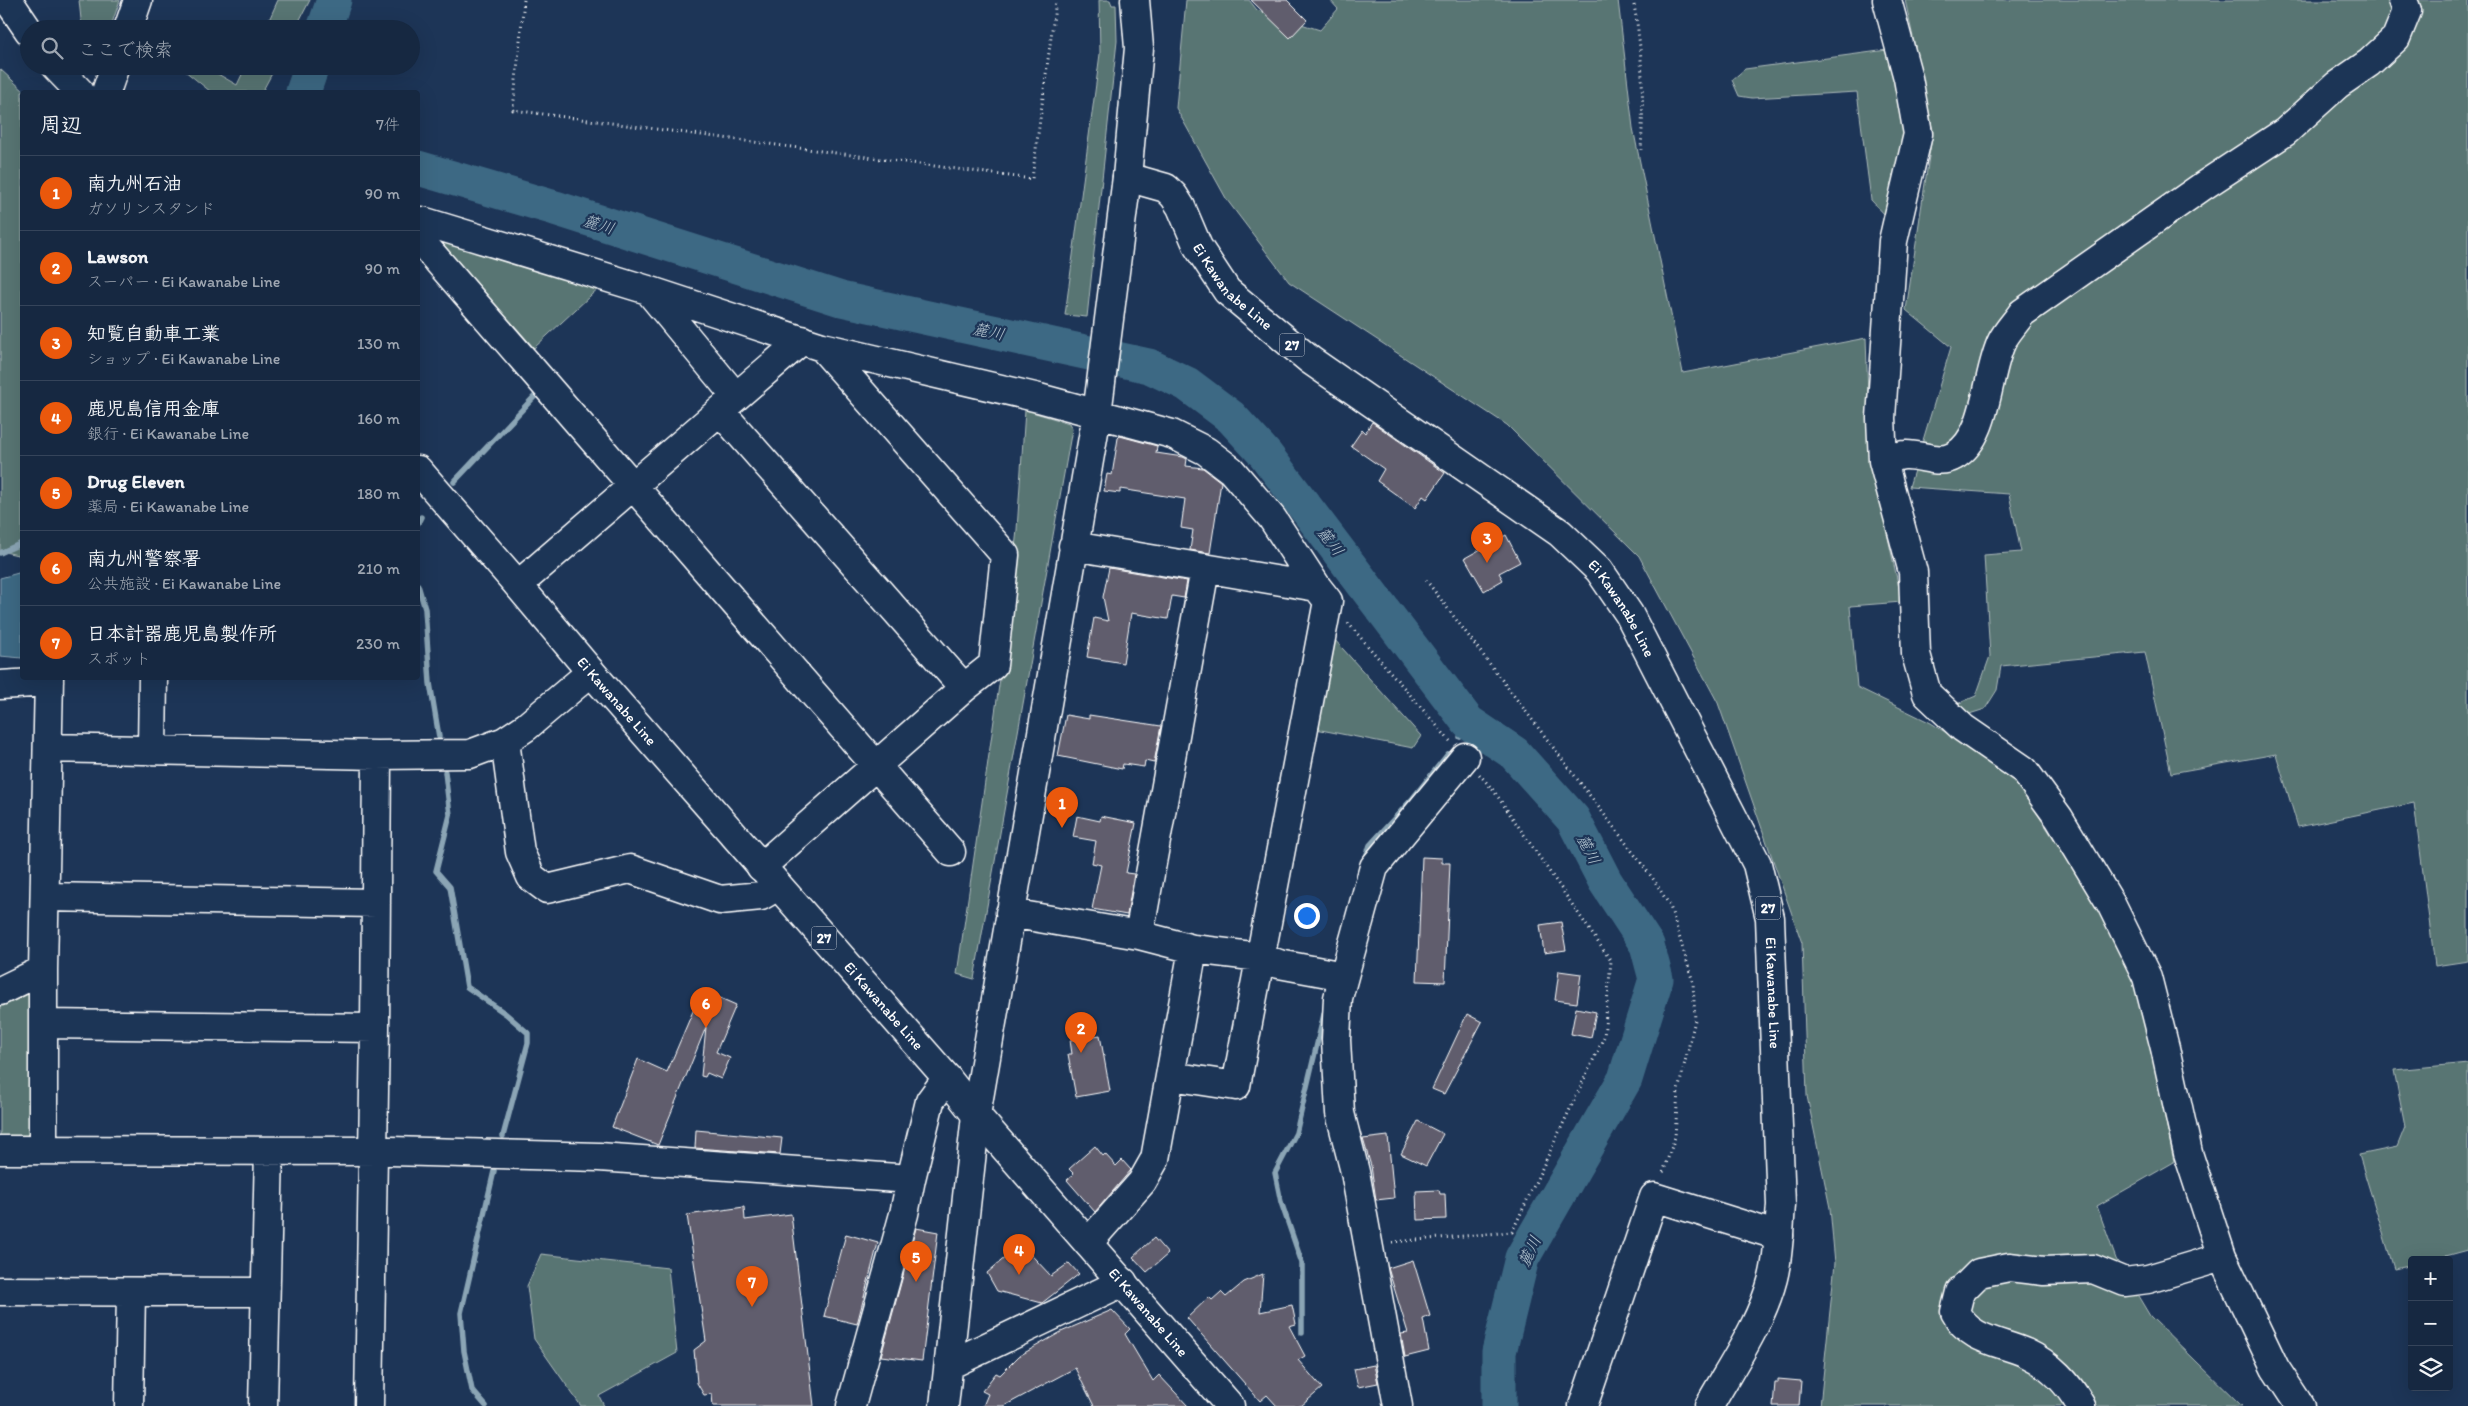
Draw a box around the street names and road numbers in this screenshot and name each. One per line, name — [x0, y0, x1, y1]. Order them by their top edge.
street label: Ei Kawanabe Line — [1189, 240, 1276, 334]
road number: 27 — [1280, 334, 1304, 356]
street label: Ei Kawanabe Line — [1585, 556, 1659, 660]
street label: Ei Kawanabe Line — [573, 653, 660, 749]
road number: 27 — [1756, 896, 1780, 920]
road number: 27 — [812, 926, 836, 950]
street label: Ei Kawanabe Line — [1762, 937, 1784, 1049]
street label: Ei Kawanabe Line — [840, 958, 927, 1054]
street label: Ei Kawanabe Line — [1105, 1264, 1192, 1360]

